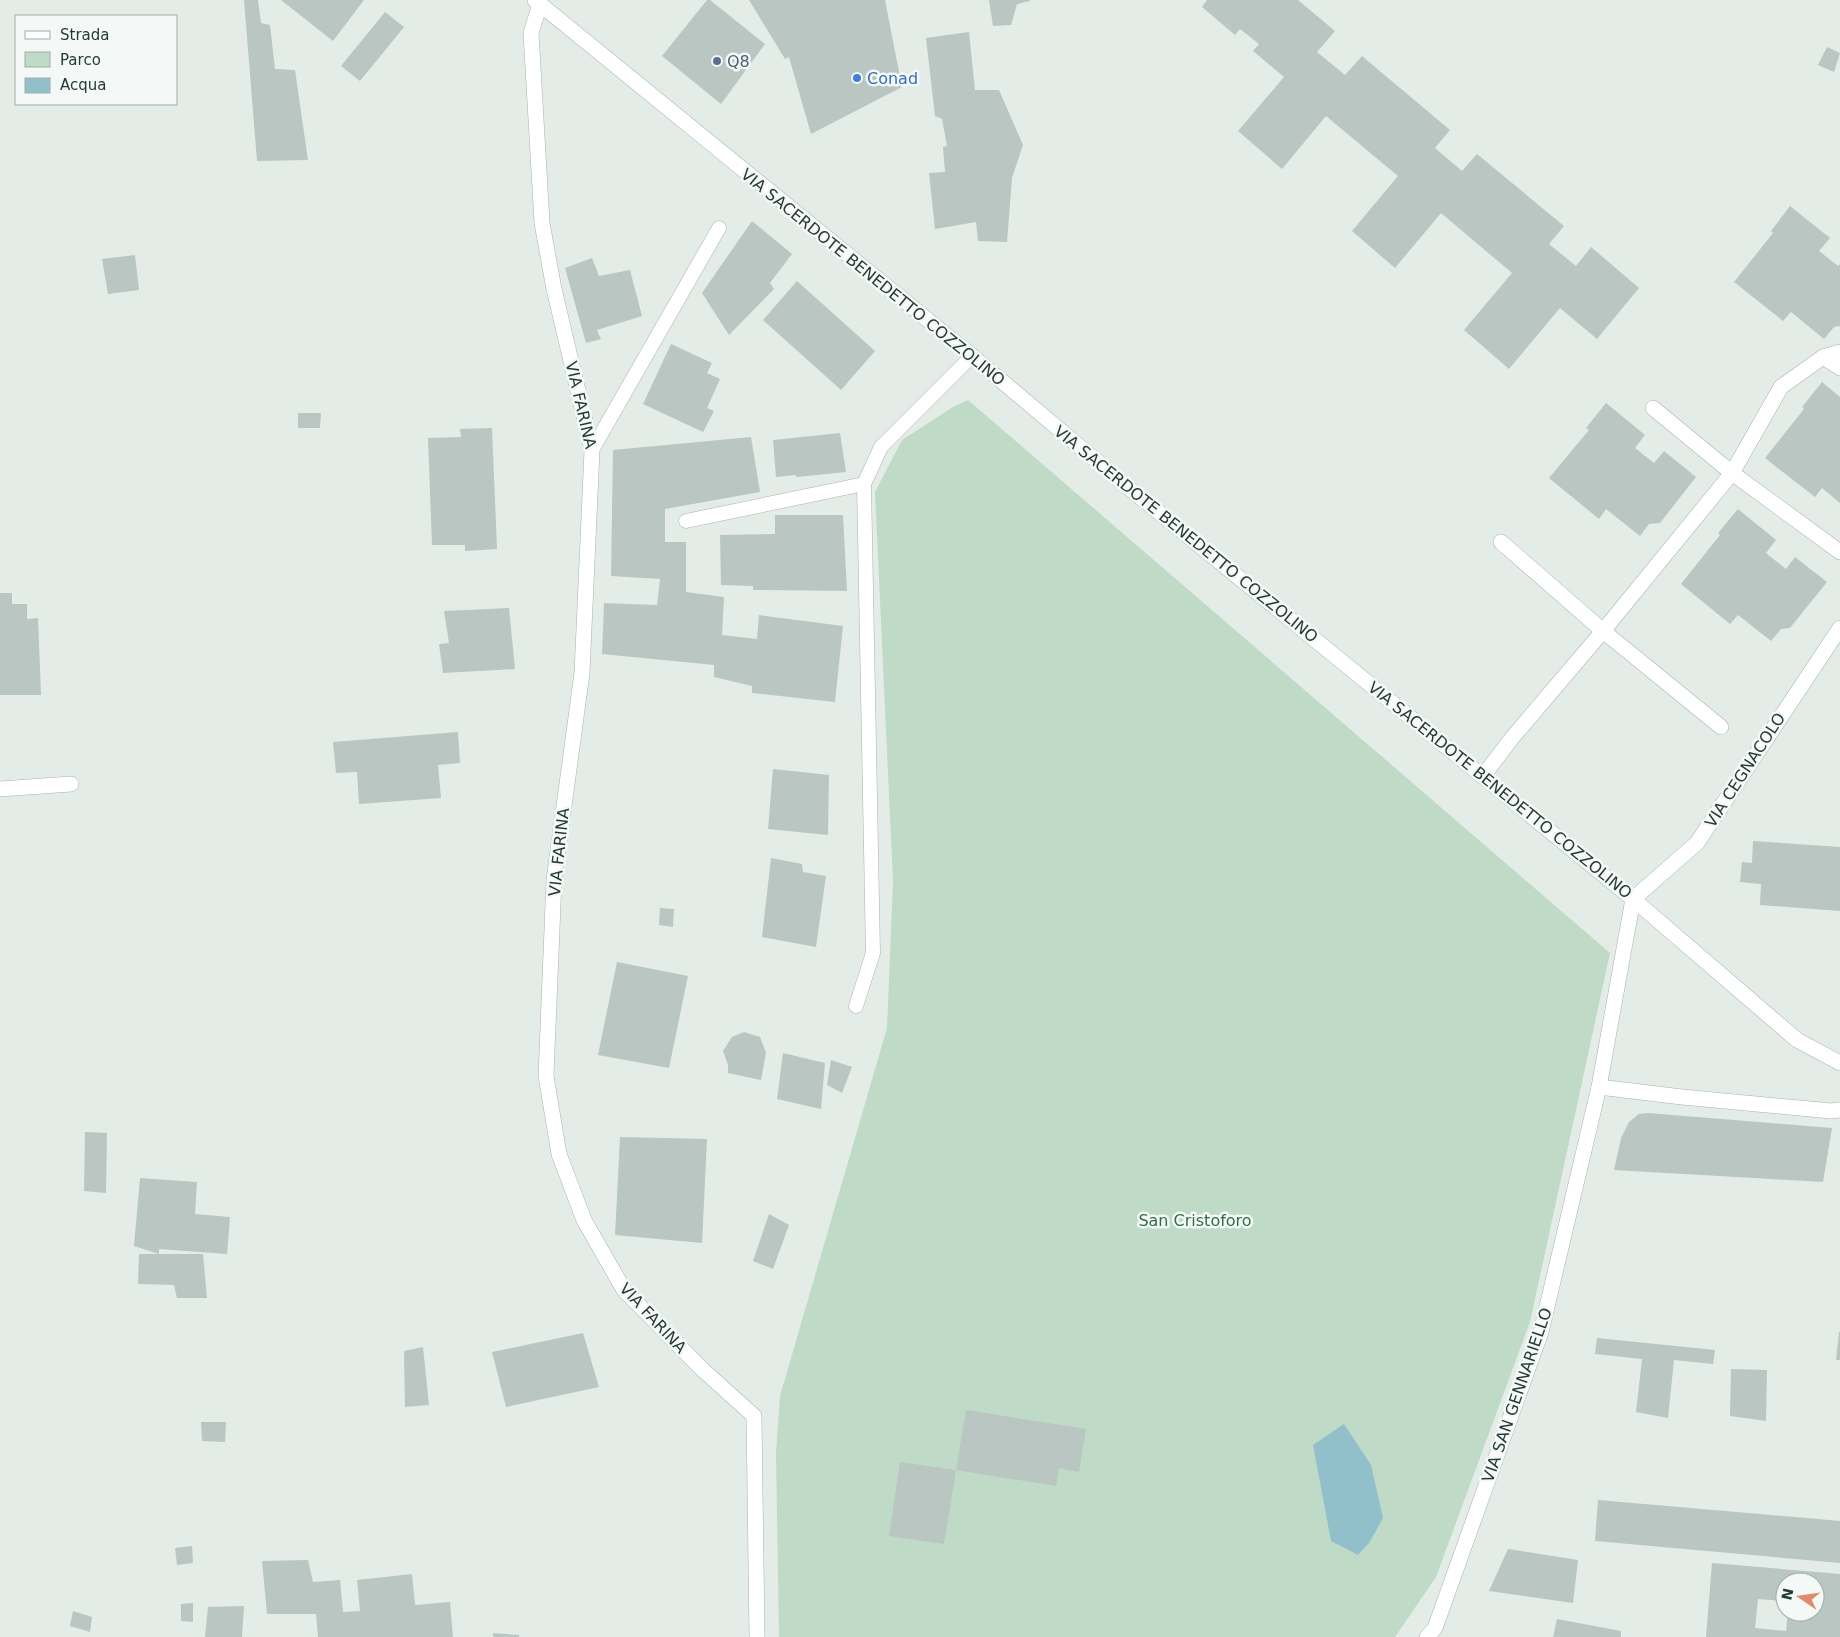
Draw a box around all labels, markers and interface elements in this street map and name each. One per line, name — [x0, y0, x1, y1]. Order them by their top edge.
legend — [15, 15, 178, 105]
text: Strada — [60, 26, 109, 44]
text: Parco — [60, 51, 101, 69]
place label: Q8 — [727, 52, 750, 71]
marker: Q8 — [711, 55, 723, 67]
place label: Conad — [867, 69, 918, 88]
marker: Conad — [851, 72, 863, 84]
text: Acqua — [60, 76, 106, 94]
street label: VIA SACERDOTE BENEDETTO COZZOLINO — [737, 164, 1009, 390]
street label: VIA FARINA — [562, 359, 600, 451]
street label: VIA SACERDOTE BENEDETTO COZZOLINO — [1050, 421, 1322, 647]
street label: VIA SACERDOTE BENEDETTO COZZOLINO — [1364, 677, 1636, 903]
street label: VIA CEGNACOLO — [1701, 709, 1789, 831]
street label: VIA FARINA — [545, 807, 573, 897]
park label: San Cristoforo — [1138, 1211, 1252, 1230]
street label: VIA FARINA — [616, 1279, 690, 1357]
street label: VIA SAN GENNARIELLO — [1478, 1305, 1556, 1485]
north arrow — [1775, 1572, 1825, 1622]
text: N — [1778, 1587, 1796, 1602]

